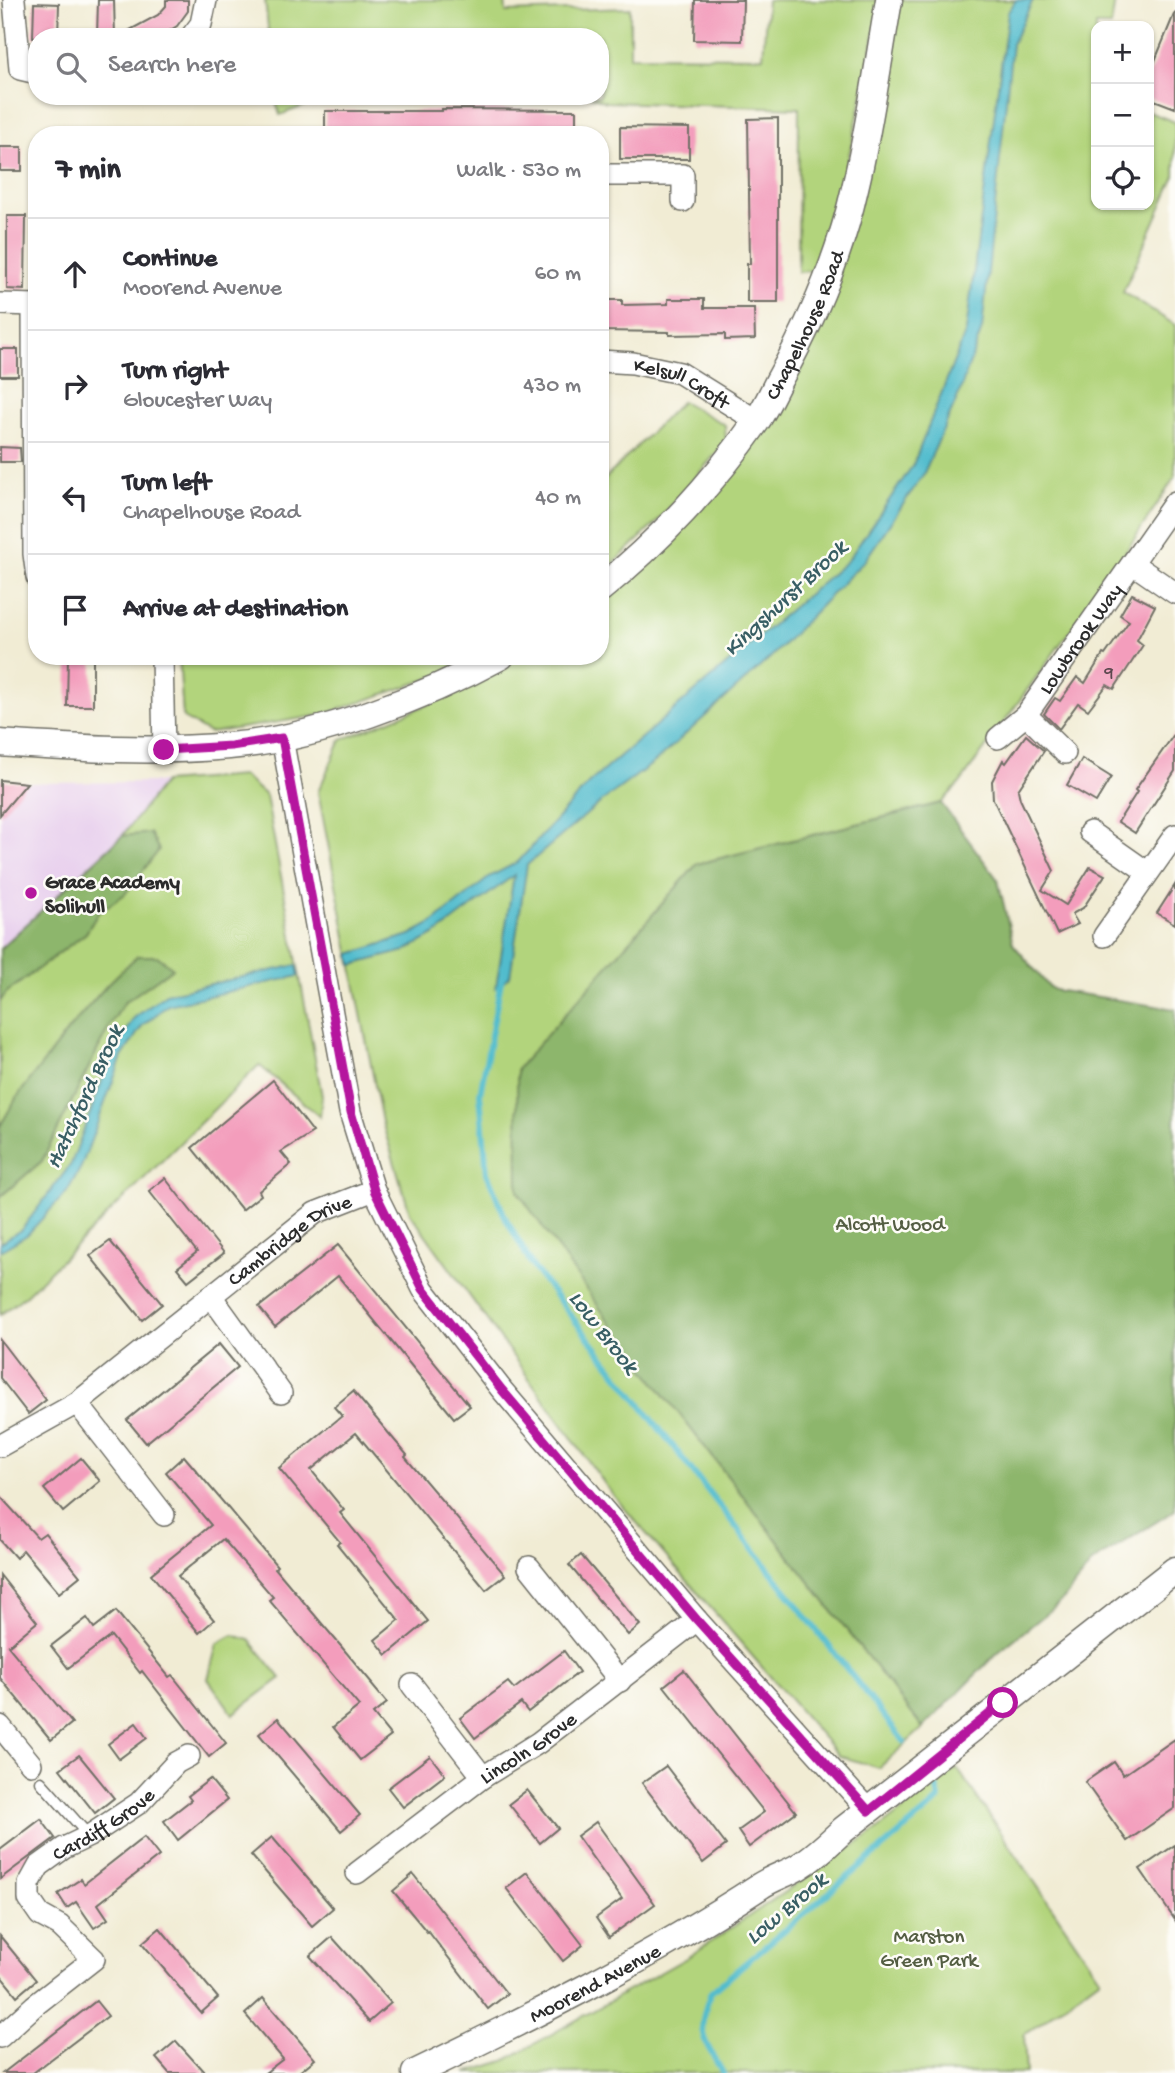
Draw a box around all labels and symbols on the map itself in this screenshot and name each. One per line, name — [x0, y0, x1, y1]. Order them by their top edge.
street label: Chapelhouse Road — [762, 246, 853, 405]
street label: Kelsull Croft — [631, 354, 735, 418]
water label: Kingshurst Brook — [719, 534, 856, 664]
street label: Lowbrook Way — [1035, 580, 1130, 700]
house number: 9 — [1103, 663, 1114, 684]
route end — [148, 734, 179, 765]
place label: Grace Academy Solihull — [45, 872, 181, 921]
marker: Grace Academy Solihull — [23, 885, 39, 901]
water label: Hatchford Brook — [41, 1019, 132, 1174]
street label: Cambridge Drive — [224, 1190, 357, 1294]
park label: Alcott Wood — [835, 1214, 946, 1239]
water label: Low Brook — [562, 1286, 645, 1382]
route start — [987, 1687, 1018, 1718]
street label: Lincoln Grove — [476, 1708, 584, 1792]
street label: Cardiff Grove — [48, 1784, 163, 1868]
water label: Low Brook — [741, 1866, 835, 1951]
park label: Marston Green Park — [880, 1926, 980, 1975]
street label: Moorend Avenue — [526, 1940, 667, 2031]

